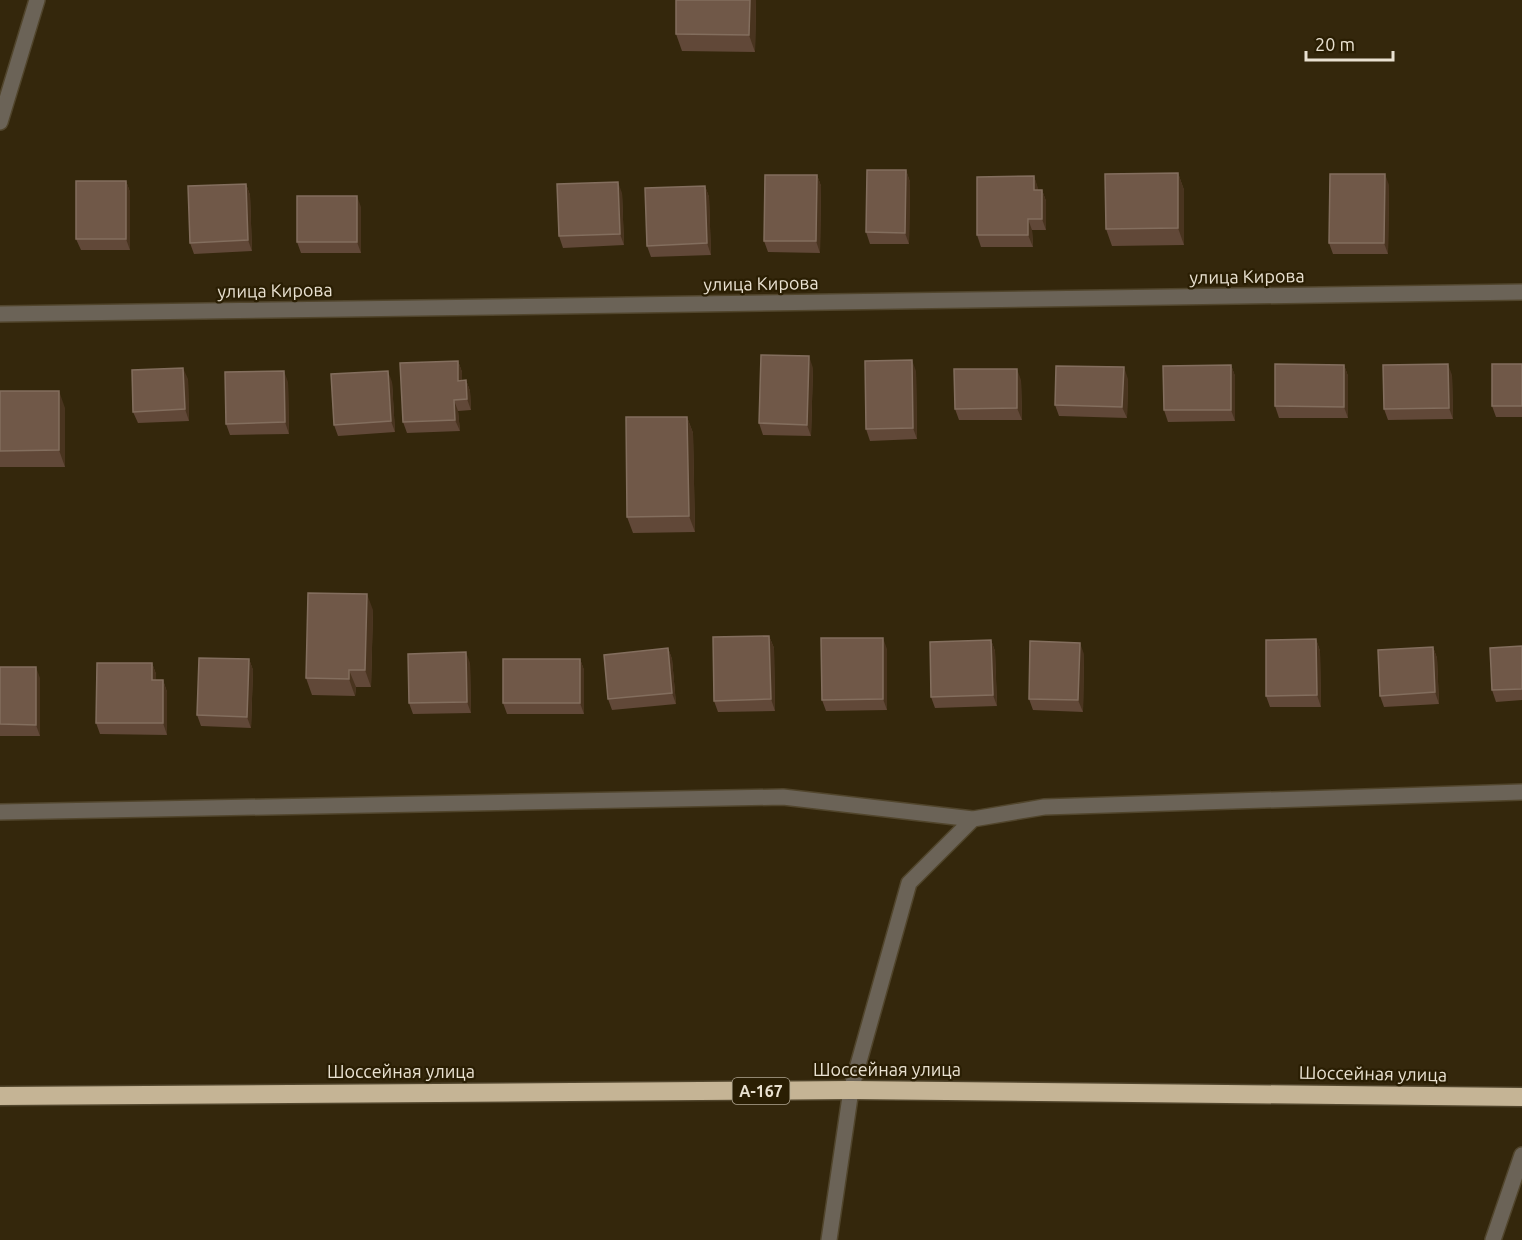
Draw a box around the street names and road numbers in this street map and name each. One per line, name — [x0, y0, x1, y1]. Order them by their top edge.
street label: улица Кирова — [1189, 265, 1305, 287]
street label: улица Кирова — [703, 272, 819, 294]
street label: улица Кирова — [217, 279, 333, 301]
street label: Шоссейная улица — [813, 1059, 961, 1079]
street label: Шоссейная улица — [327, 1061, 475, 1081]
street label: Шоссейная улица — [1299, 1062, 1447, 1084]
road number: А-167 — [732, 1078, 789, 1104]

